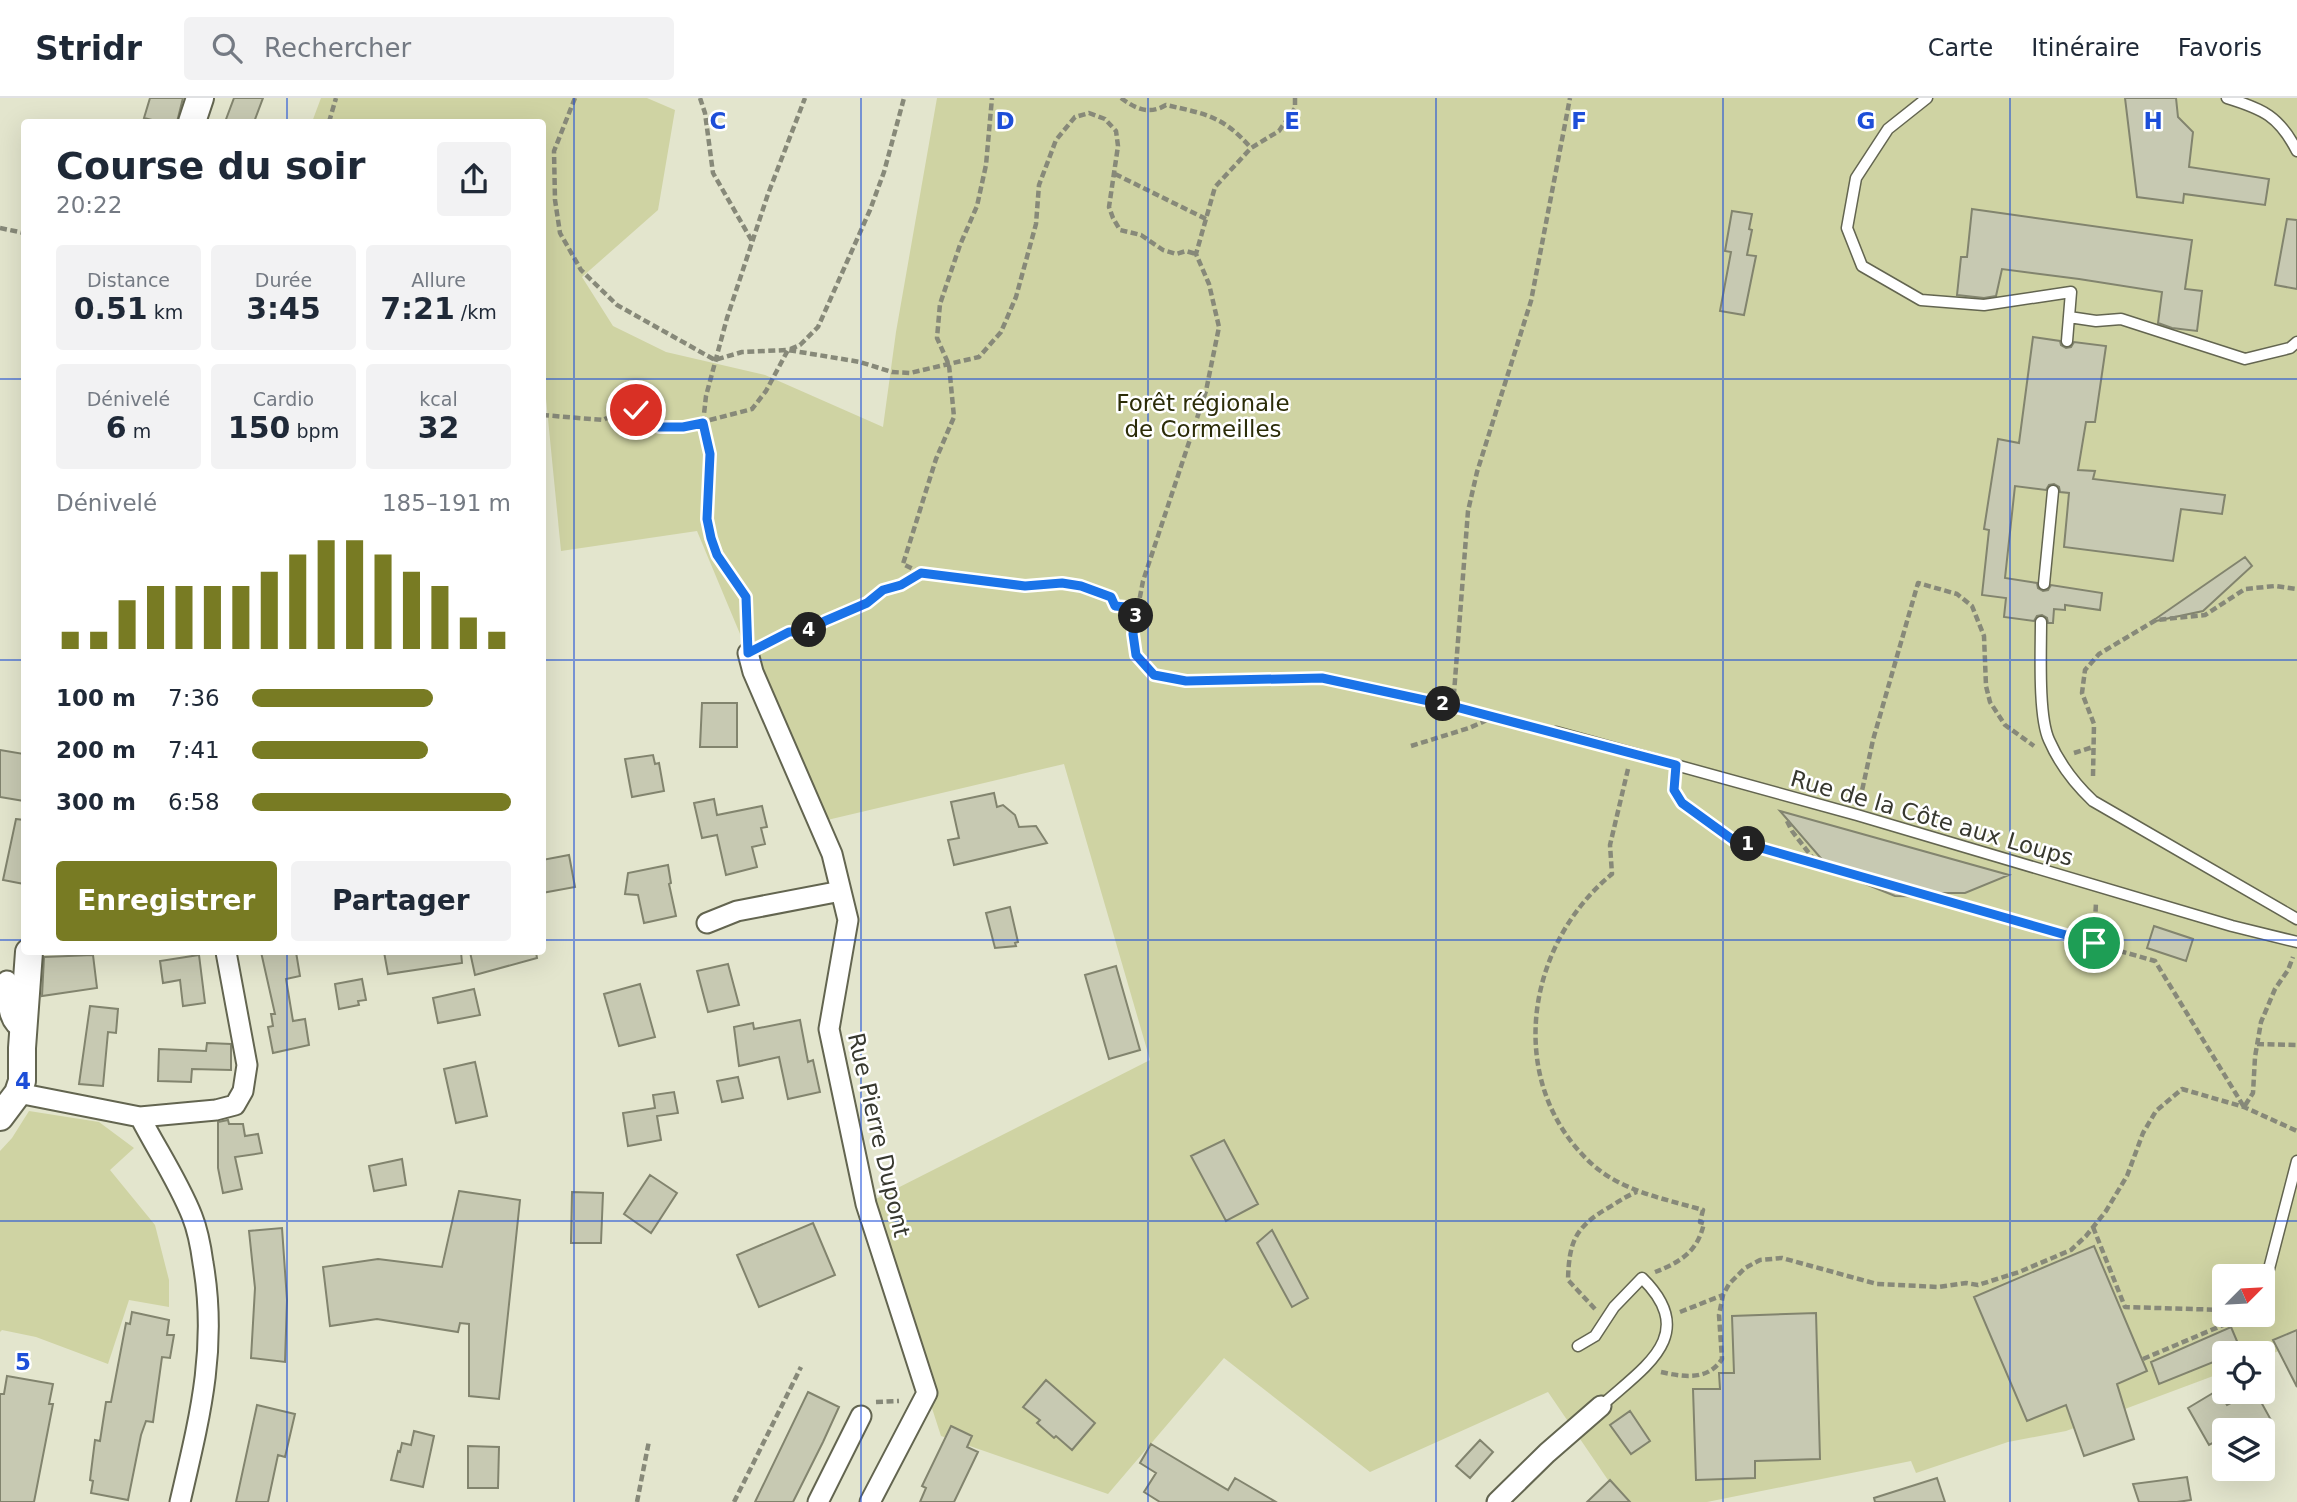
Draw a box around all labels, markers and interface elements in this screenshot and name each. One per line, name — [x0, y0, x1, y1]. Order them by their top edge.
search box — [184, 17, 674, 80]
text: Stridr — [35, 29, 142, 68]
icon: search — [208, 29, 246, 67]
text: Rechercher — [264, 33, 411, 63]
text: Carte — [1928, 34, 1993, 62]
text: Itinéraire — [2031, 34, 2140, 62]
text: Favoris — [2178, 34, 2262, 62]
text: C — [710, 108, 726, 134]
text: D — [995, 108, 1015, 134]
text: E — [1284, 108, 1300, 134]
text: F — [1571, 108, 1587, 134]
text: G — [1857, 108, 1875, 134]
text: H — [2143, 108, 2163, 134]
button: share — [437, 142, 511, 216]
text: Course du soir — [56, 144, 365, 188]
text: 20:22 — [56, 192, 122, 218]
text: Distance — [87, 269, 170, 291]
text: Durée — [255, 269, 312, 291]
text: Allure — [411, 269, 466, 291]
text: 0.51 — [74, 291, 148, 326]
text: 3:45 — [246, 291, 321, 326]
text: 7:21 — [380, 291, 455, 326]
text: km — [148, 301, 183, 323]
text: /km — [455, 301, 497, 323]
pin — [606, 380, 666, 440]
text: Dénivelé — [87, 388, 170, 410]
text: Cardio — [253, 388, 314, 410]
text: kcal — [419, 388, 458, 410]
park label: Forêt régionale de Cormeilles — [1116, 390, 1290, 442]
icon: check — [617, 391, 655, 429]
text: 6 — [106, 410, 127, 445]
text: 150 — [228, 410, 290, 445]
text: 32 — [418, 410, 459, 445]
text: m — [127, 420, 151, 442]
text: bpm — [290, 420, 339, 442]
text: Dénivelé — [56, 490, 157, 516]
text: 185–191 m — [382, 490, 511, 516]
pin: 3 — [1118, 598, 1154, 634]
text: 3 — [1129, 604, 1142, 626]
pin: 4 — [792, 612, 826, 648]
text: 4 — [802, 618, 815, 640]
text: 100 m — [56, 685, 136, 711]
text: 7:36 — [168, 685, 220, 711]
pin: 2 — [1426, 686, 1460, 722]
text: 2 — [1436, 692, 1449, 714]
text: 200 m — [56, 737, 136, 763]
text: 7:41 — [168, 737, 220, 763]
street label: Rue de la Côte aux Loups — [1788, 765, 2076, 871]
text: 300 m — [56, 789, 136, 815]
text: 6:58 — [168, 789, 220, 815]
pin: 1 — [1730, 826, 1766, 862]
text: 1 — [1741, 832, 1754, 854]
button: Enregistrer — [56, 861, 277, 941]
button: Partager — [291, 861, 511, 941]
pin — [2064, 913, 2124, 973]
icon: arrive — [2075, 924, 2113, 962]
street label: Rue Pierre Dupont — [843, 1030, 915, 1240]
text: 4 — [15, 1068, 31, 1094]
north arrow — [2212, 1264, 2275, 1326]
map controls — [2212, 1264, 2275, 1481]
button: locate — [2212, 1341, 2275, 1404]
text: 5 — [15, 1349, 31, 1375]
button: layers — [2212, 1418, 2275, 1481]

